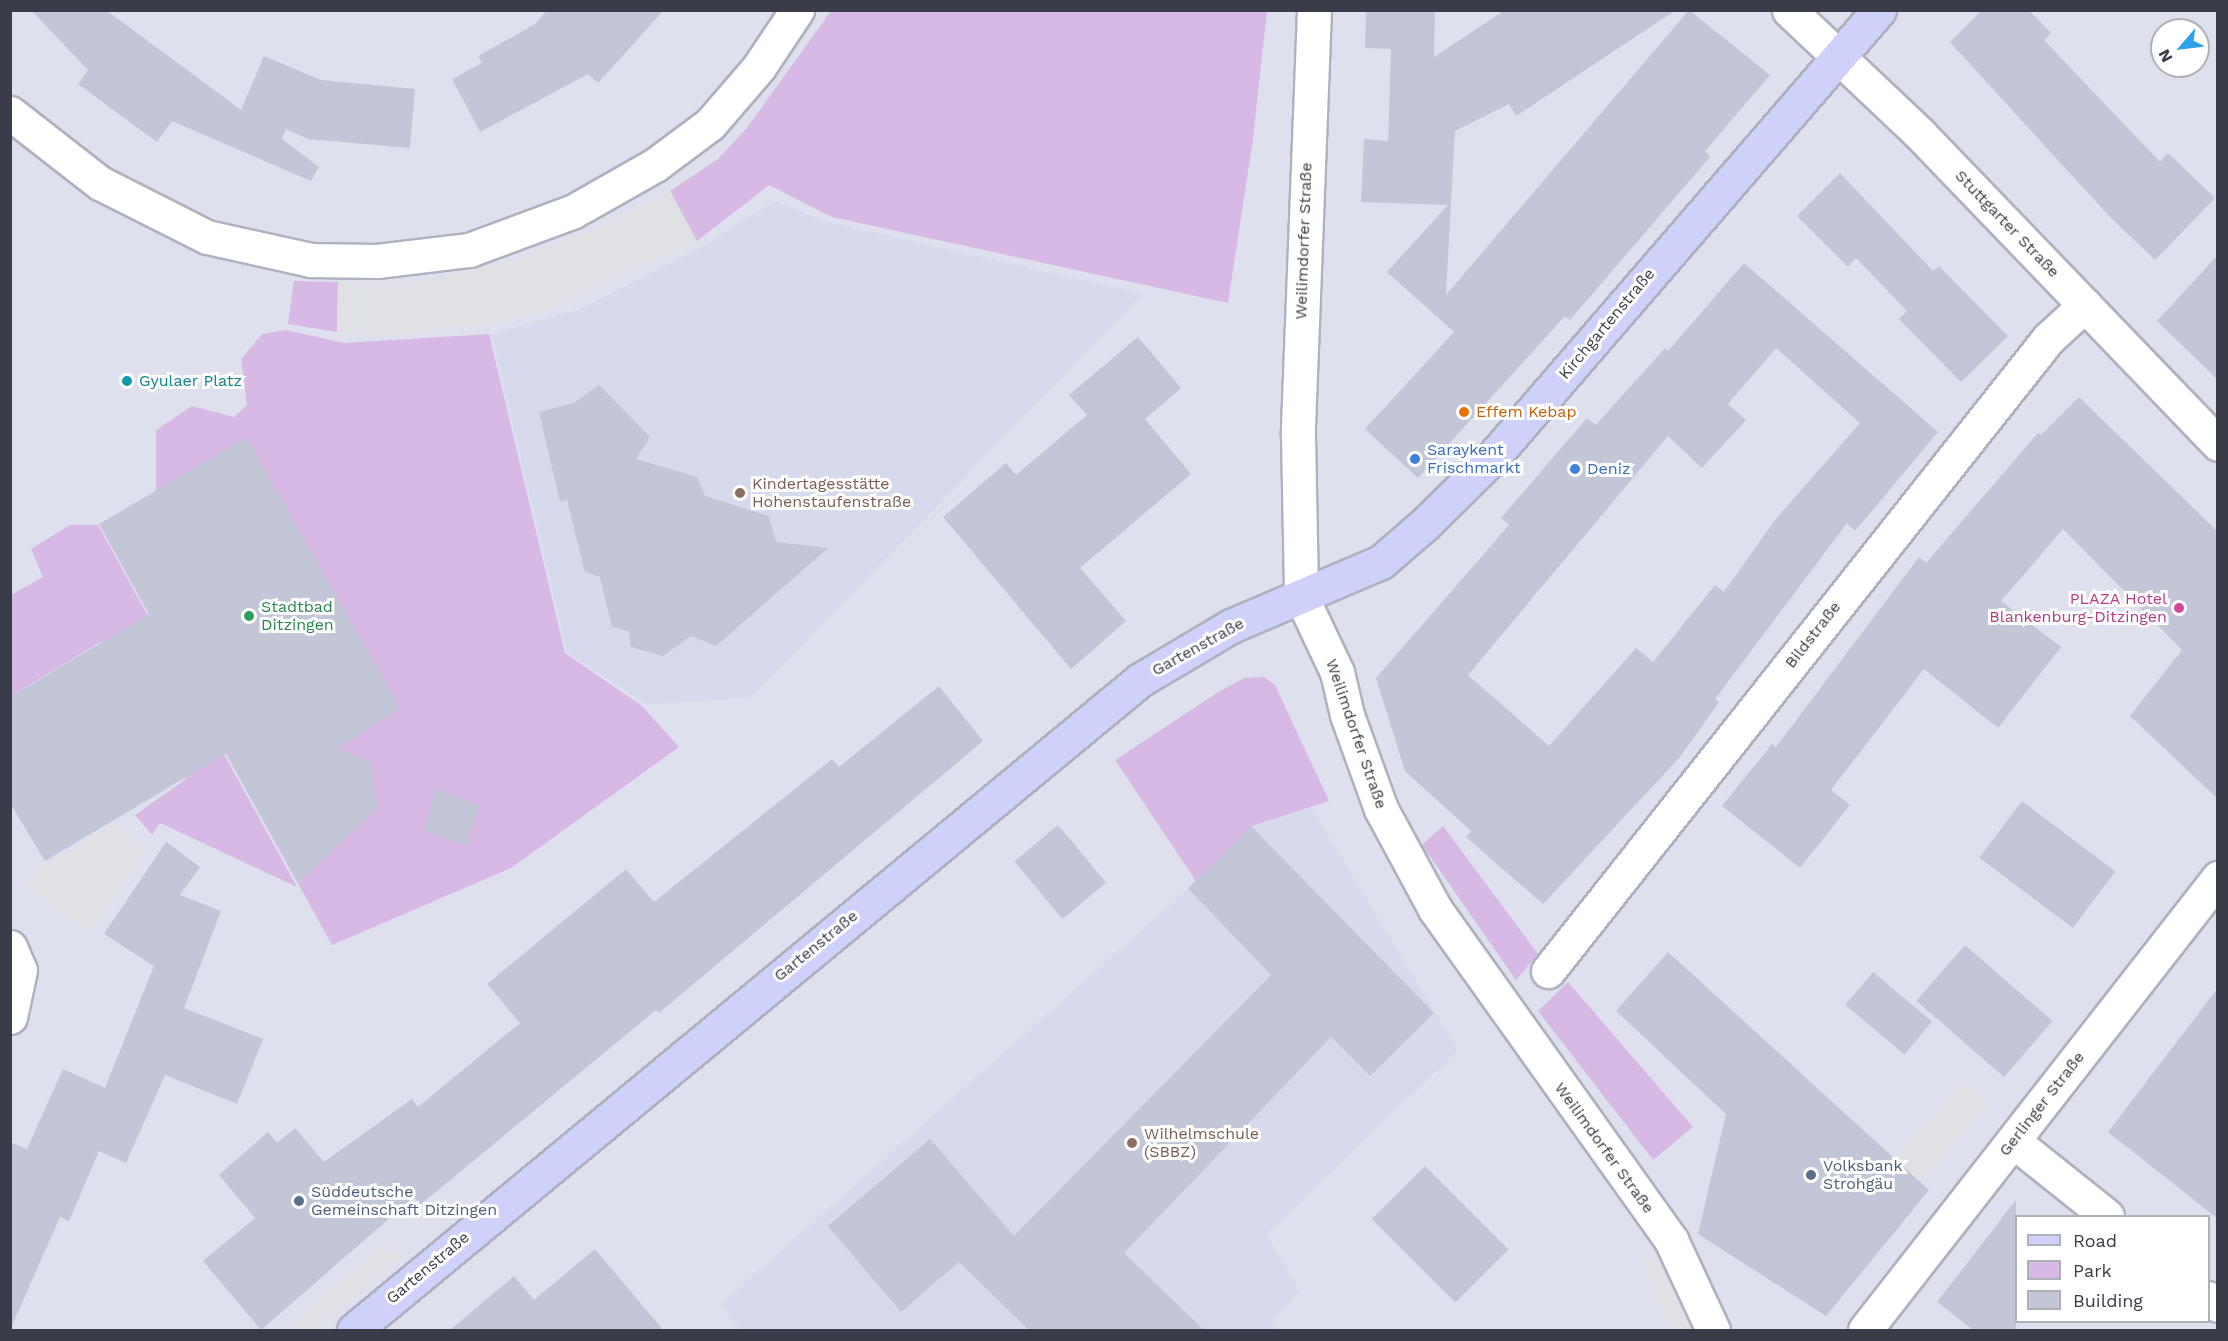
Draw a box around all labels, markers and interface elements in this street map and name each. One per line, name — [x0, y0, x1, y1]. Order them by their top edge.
north arrow — [2150, 18, 2210, 78]
text: N — [2154, 46, 2177, 65]
street label: Weilimdorfer Straße — [1292, 162, 1316, 320]
street label: Stuttgarter Straße — [1951, 166, 2063, 282]
street label: Kirchgartenstraße — [1555, 265, 1659, 383]
place label: Gyulaer Platz — [139, 371, 242, 391]
marker: Gyulaer Platz — [120, 374, 134, 388]
place label: Effem Kebap — [1476, 402, 1576, 422]
marker: Effem Kebap — [1457, 405, 1471, 419]
place label: Saraykent Frischmarkt — [1427, 440, 1521, 478]
marker: Saraykent Frischmarkt — [1408, 452, 1422, 466]
place label: Deniz — [1587, 459, 1630, 479]
marker: Deniz — [1568, 462, 1582, 476]
place label: Kindertagesstätte Hohenstaufenstraße — [752, 474, 911, 512]
marker: Kindertagesstätte Hohenstaufenstraße — [733, 486, 747, 500]
place label: PLAZA Hotel Blankenburg-Ditzingen — [1989, 589, 2167, 627]
place label: Stadtbad Ditzingen — [261, 597, 334, 635]
street label: Bildstraße — [1781, 598, 1845, 672]
marker: PLAZA Hotel Blankenburg-Ditzingen — [2172, 601, 2186, 615]
marker: Stadtbad Ditzingen — [242, 609, 256, 623]
street label: Gartenstraße — [1149, 614, 1247, 680]
street label: Weilimdorfer Straße — [1321, 656, 1391, 812]
street label: Gartenstraße — [770, 906, 862, 986]
street label: Gerlinger Straße — [1995, 1048, 2089, 1160]
street label: Weilimdorfer Straße — [1550, 1079, 1658, 1217]
place label: Wilhelmschule (SBBZ) — [1144, 1124, 1259, 1162]
marker: Wilhelmschule (SBBZ) — [1125, 1136, 1139, 1150]
place label: Volksbank Strohgäu — [1823, 1156, 1903, 1194]
marker: Volksbank Strohgäu — [1804, 1168, 1818, 1182]
place label: Süddeutsche Gemeinschaft Ditzingen — [311, 1182, 497, 1220]
marker: Süddeutsche Gemeinschaft Ditzingen — [292, 1194, 306, 1208]
legend — [2015, 1215, 2210, 1323]
street label: Gartenstraße — [383, 1228, 473, 1308]
text: Road — [2073, 1230, 2117, 1251]
text: Park — [2073, 1260, 2112, 1281]
text: Building — [2073, 1290, 2143, 1311]

